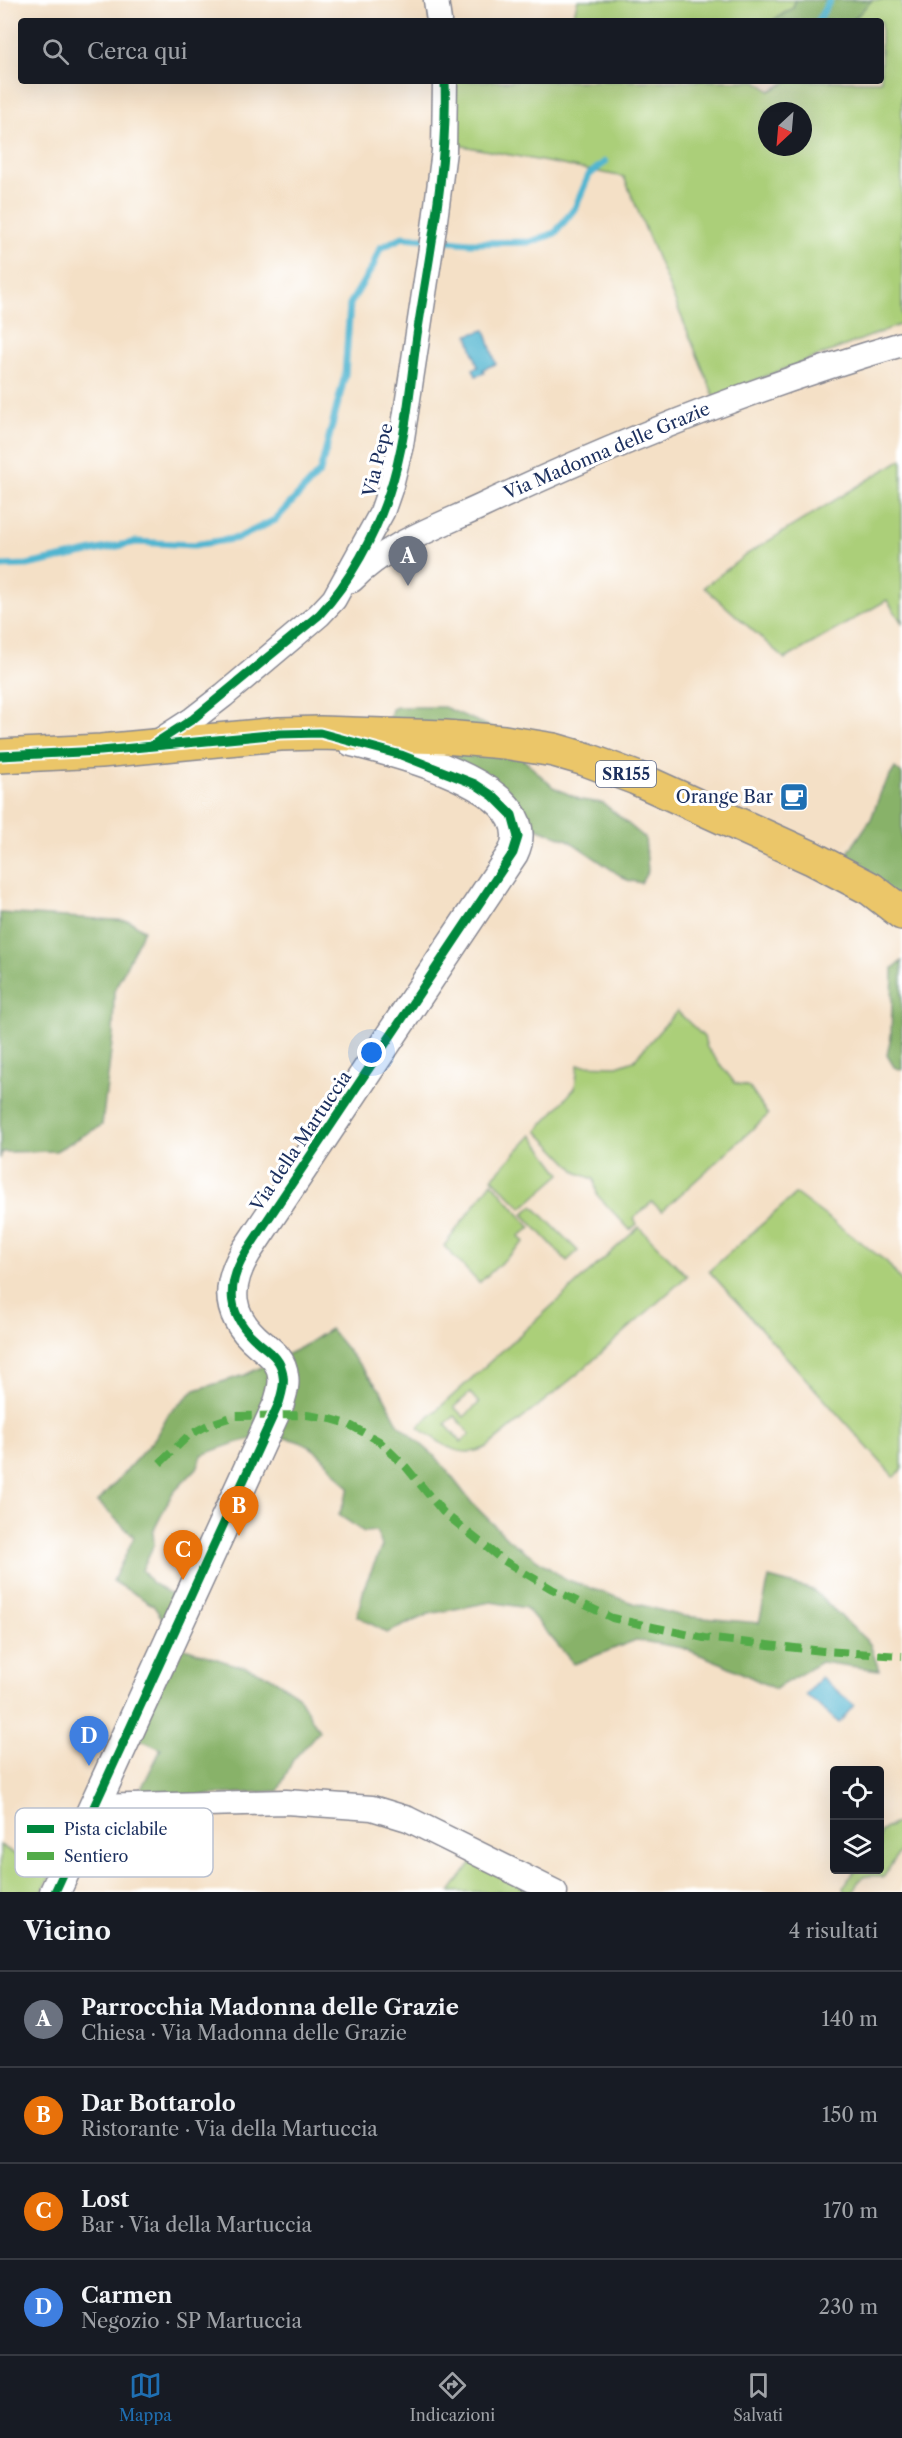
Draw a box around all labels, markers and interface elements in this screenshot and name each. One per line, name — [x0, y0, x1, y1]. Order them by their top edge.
search box — [18, 18, 884, 84]
icon: search — [39, 35, 72, 68]
text: Cerca qui — [87, 38, 188, 65]
north arrow — [758, 102, 812, 156]
street label: Via Madonna delle Grazie — [500, 398, 713, 505]
street label: Via Pepe — [358, 421, 398, 500]
pin: A — [388, 536, 428, 586]
road number: SR155 — [596, 761, 656, 787]
cafe icon: Orange Bar — [778, 781, 810, 813]
place label: Orange Bar — [676, 786, 773, 808]
your location — [357, 1038, 386, 1067]
street label: Via della Martuccia — [245, 1066, 356, 1216]
pin: B — [220, 1486, 258, 1536]
pin: C — [164, 1530, 202, 1580]
pin: D — [70, 1716, 109, 1766]
map controls — [830, 1766, 884, 1874]
button: locate — [830, 1766, 884, 1820]
legend — [15, 1808, 213, 1877]
text: Pista ciclabile — [64, 1819, 168, 1839]
button: layers — [830, 1820, 884, 1874]
text: Sentiero — [64, 1846, 129, 1866]
text: Vicino — [24, 1915, 111, 1947]
text: 4 risultati — [789, 1919, 878, 1943]
text: Parrocchia Madonna delle Grazie — [81, 1994, 459, 2021]
text: A — [36, 2007, 51, 2031]
text: 140 m — [821, 2007, 878, 2031]
text: Chiesa · Via Madonna delle Grazie — [81, 2021, 407, 2045]
text: Dar Bottarolo — [81, 2090, 236, 2117]
text: B — [36, 2103, 51, 2127]
text: 150 m — [822, 2103, 878, 2127]
text: Ristorante · Via della Martuccia — [81, 2117, 378, 2141]
text: Lost — [81, 2186, 129, 2213]
text: C — [35, 2199, 52, 2223]
text: 170 m — [823, 2199, 878, 2223]
text: Bar · Via della Martuccia — [81, 2213, 312, 2237]
text: Carmen — [81, 2282, 172, 2309]
text: D — [35, 2295, 52, 2319]
text: 230 m — [819, 2295, 878, 2319]
text: Negozio · SP Martuccia — [81, 2309, 302, 2333]
tab: Mappa — [119, 2369, 172, 2425]
tab: Indicazioni — [410, 2369, 495, 2425]
tab: Salvati — [733, 2369, 783, 2425]

